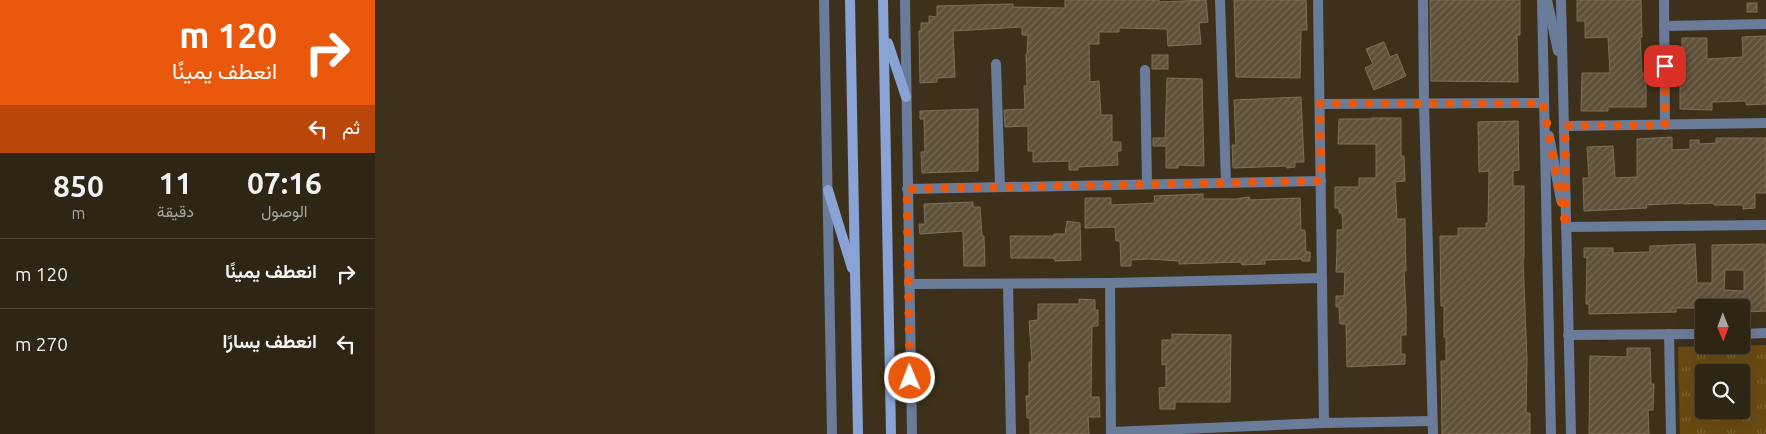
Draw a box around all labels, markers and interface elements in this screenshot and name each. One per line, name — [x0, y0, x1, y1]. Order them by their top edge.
text: 120 m — [179, 15, 277, 55]
icon: right — [295, 20, 360, 85]
pin — [1644, 45, 1686, 87]
icon: arrive — [1651, 52, 1679, 80]
text: انعطف يمينًا — [172, 58, 277, 83]
icon: left — [304, 115, 332, 143]
text: ثم — [342, 116, 360, 138]
text: 11 — [158, 166, 192, 200]
text: 07:16 — [247, 166, 322, 200]
text: 850 — [53, 169, 104, 203]
text: دقيقة — [157, 202, 194, 220]
text: الوصول — [261, 202, 308, 220]
text: m — [72, 204, 85, 222]
text: انعطف يمينًا — [225, 260, 317, 282]
icon: right — [332, 260, 360, 288]
text: 120 m — [15, 263, 68, 285]
north arrow — [1695, 299, 1750, 354]
map controls — [1695, 299, 1750, 419]
text: انعطف يسارًا — [223, 330, 317, 352]
icon: left — [332, 330, 360, 358]
text: 270 m — [15, 333, 68, 355]
position arrow — [883, 351, 935, 403]
button: search — [1695, 364, 1750, 419]

